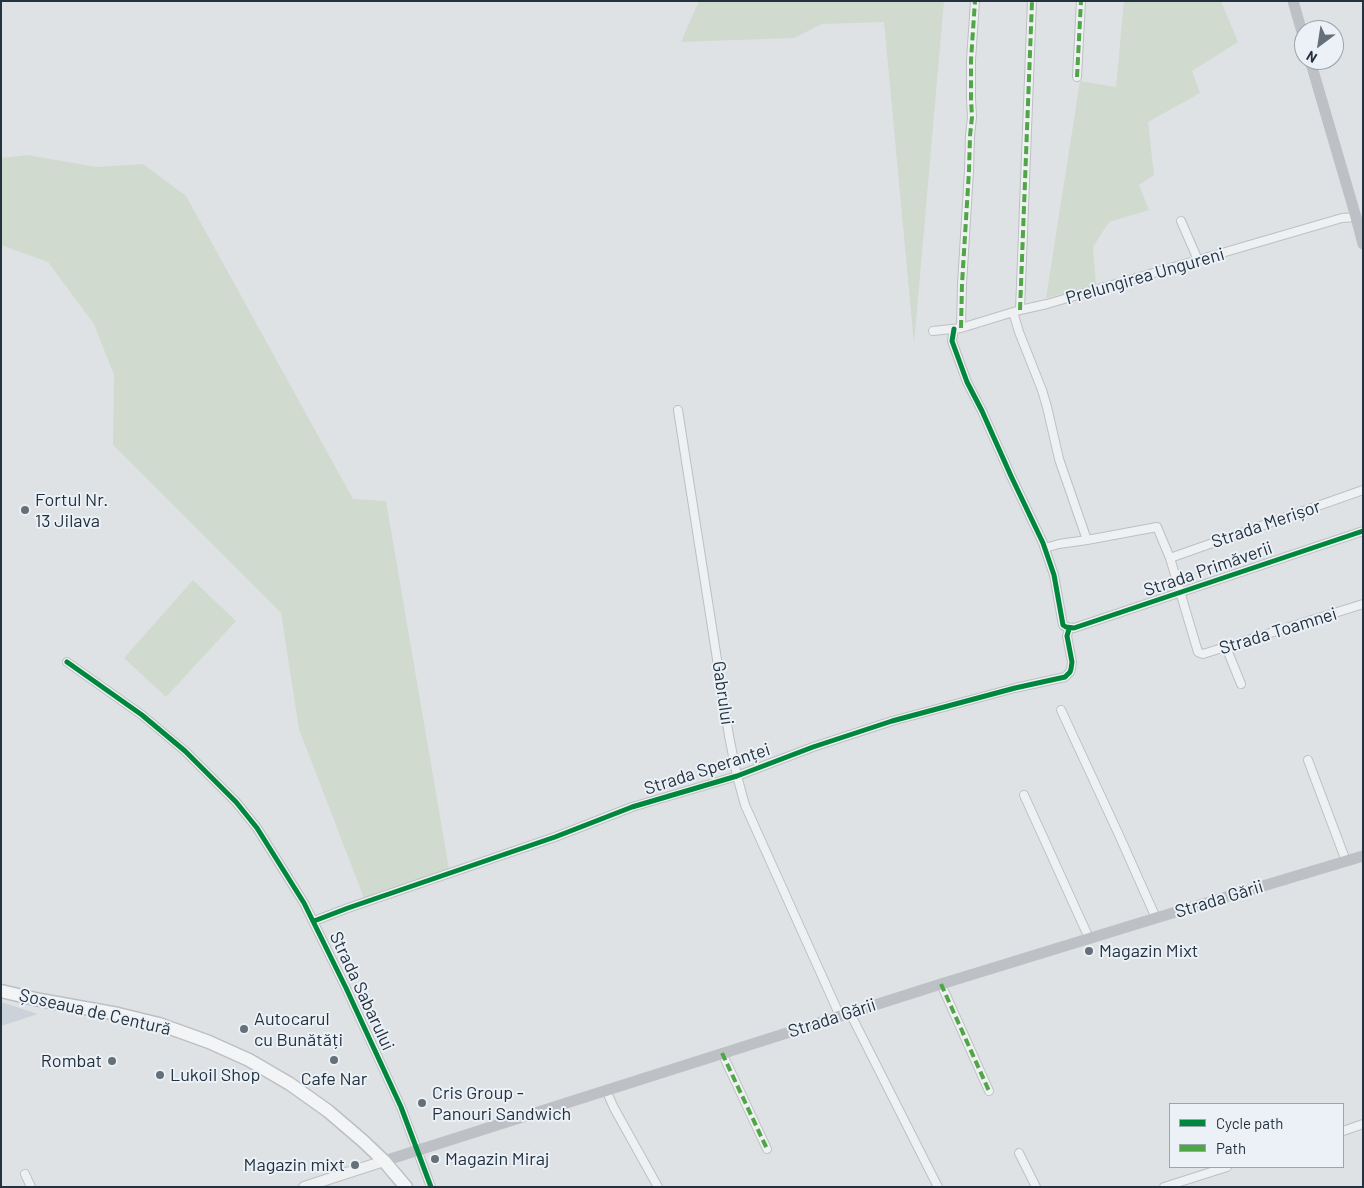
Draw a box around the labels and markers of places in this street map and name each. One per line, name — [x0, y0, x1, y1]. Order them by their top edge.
place label: Fortul Nr. 13 Jilava — [35, 489, 108, 532]
marker: Fortul Nr. 13 Jilava — [19, 504, 31, 516]
place label: Magazin Mixt — [1099, 940, 1198, 962]
marker: Magazin Mixt — [1083, 945, 1095, 957]
place label: Autocarul cu Bunătăți — [254, 1008, 343, 1050]
marker: Autocarul cu Bunătăți — [238, 1023, 250, 1035]
place label: Rombat — [41, 1050, 102, 1072]
marker: Cafe Nar — [328, 1054, 340, 1066]
marker: Rombat — [106, 1055, 118, 1067]
place label: Lukoil Shop — [170, 1064, 261, 1086]
place label: Cafe Nar — [301, 1068, 367, 1090]
marker: Lukoil Shop — [154, 1069, 166, 1081]
place label: Cris Group - Panouri Sandwich — [432, 1082, 571, 1124]
marker: Cris Group - Panouri Sandwich — [416, 1097, 428, 1109]
place label: Magazin Miraj — [445, 1148, 549, 1170]
marker: Magazin Miraj — [429, 1153, 441, 1165]
place label: Magazin mixt — [244, 1154, 345, 1176]
marker: Magazin mixt — [349, 1159, 361, 1171]

